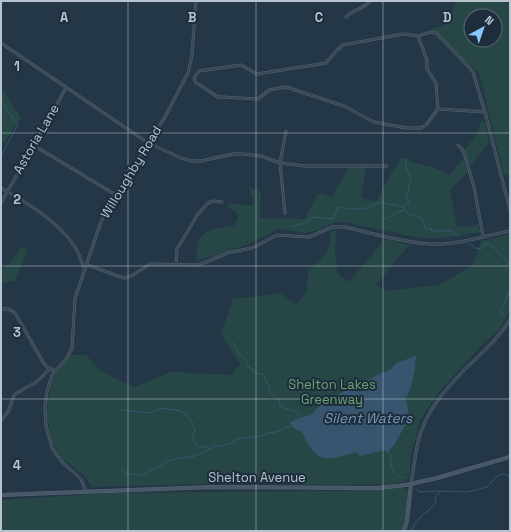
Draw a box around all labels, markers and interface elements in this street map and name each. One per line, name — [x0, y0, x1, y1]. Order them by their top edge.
north arrow — [463, 8, 503, 48]
text: A — [60, 9, 69, 26]
text: B — [188, 9, 197, 26]
text: C — [315, 9, 323, 26]
text: D — [443, 9, 452, 26]
text: N — [482, 13, 497, 28]
text: 1 — [14, 58, 20, 75]
street label: Astoria Lane — [9, 101, 63, 177]
street label: Willoughby Road — [97, 123, 165, 221]
text: 2 — [13, 191, 21, 208]
text: 3 — [13, 324, 21, 341]
park label: Shelton Lakes Greenway — [288, 376, 376, 408]
water label: Silent Waters — [324, 409, 413, 427]
text: 4 — [13, 457, 21, 474]
street label: Shelton Avenue — [208, 469, 306, 486]

